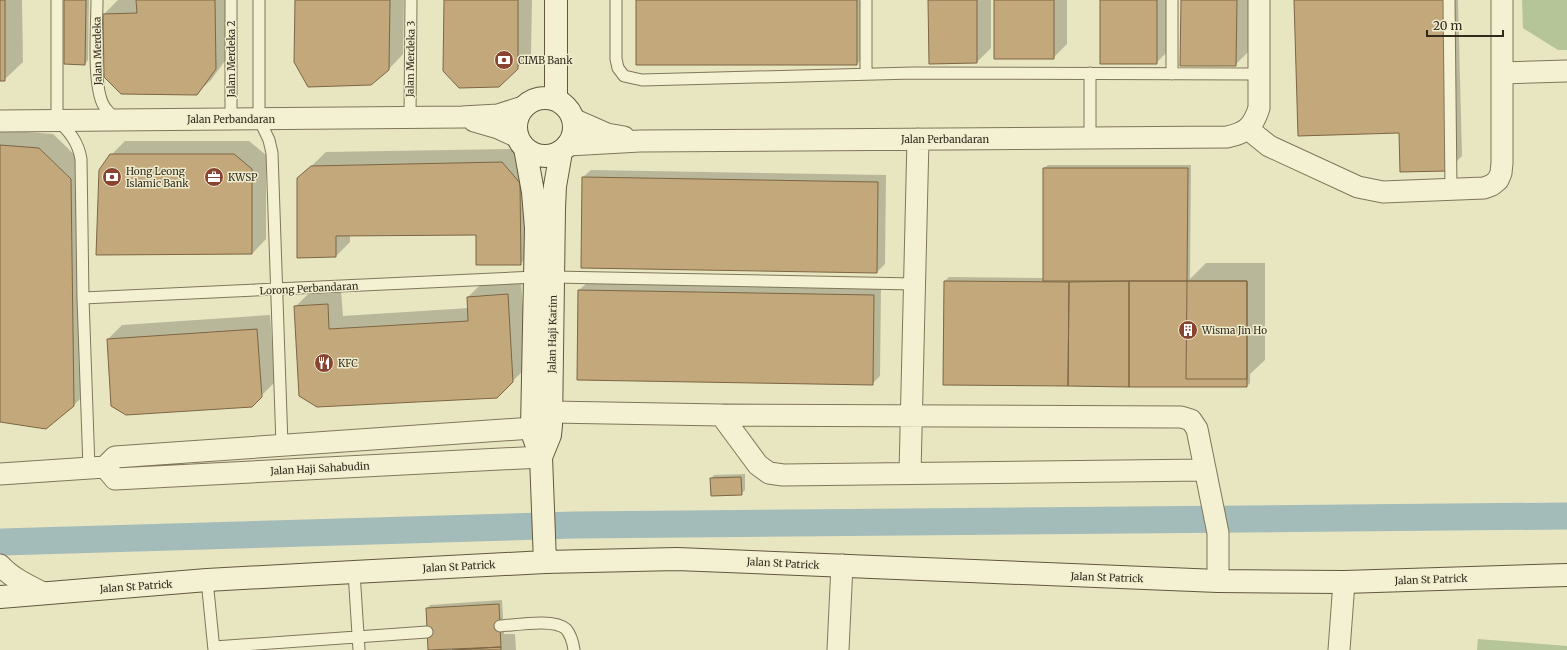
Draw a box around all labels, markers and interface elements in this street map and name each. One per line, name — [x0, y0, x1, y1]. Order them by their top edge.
scale bar — [1427, 12, 1503, 38]
street label: Jalan Merdeka — [90, 16, 105, 86]
text: 20 m — [1433, 18, 1462, 33]
street label: Jalan Merdeka 3 — [403, 20, 418, 98]
street label: Jalan Merdeka 2 — [225, 21, 238, 98]
bank icon: CIMB Bank — [493, 49, 515, 71]
place label: CIMB Bank — [518, 54, 573, 67]
street label: Jalan Perbandaran — [186, 113, 275, 126]
street label: Jalan Perbandaran — [900, 133, 989, 146]
place label: Hong Leong Islamic Bank — [126, 165, 189, 190]
bank icon: Hong Leong Islamic Bank — [101, 166, 123, 188]
office icon: KWSP — [203, 166, 225, 188]
place label: KWSP — [228, 171, 258, 184]
street label: Lorong Perbandaran — [259, 279, 359, 298]
street label: Jalan Haji Karim — [545, 295, 560, 374]
building icon: Wisma Jin Ho — [1177, 319, 1199, 341]
place label: Wisma Jin Ho — [1201, 324, 1267, 337]
restaurant icon: KFC — [313, 352, 335, 374]
place label: KFC — [338, 357, 358, 370]
street label: Jalan Haji Sahabudin — [269, 459, 370, 478]
street label: Jalan St Patrick — [745, 555, 820, 572]
street label: Jalan St Patrick — [421, 558, 496, 575]
street label: Jalan St Patrick — [1069, 570, 1144, 585]
street label: Jalan St Patrick — [1393, 572, 1468, 587]
street label: Jalan St Patrick — [98, 577, 174, 596]

